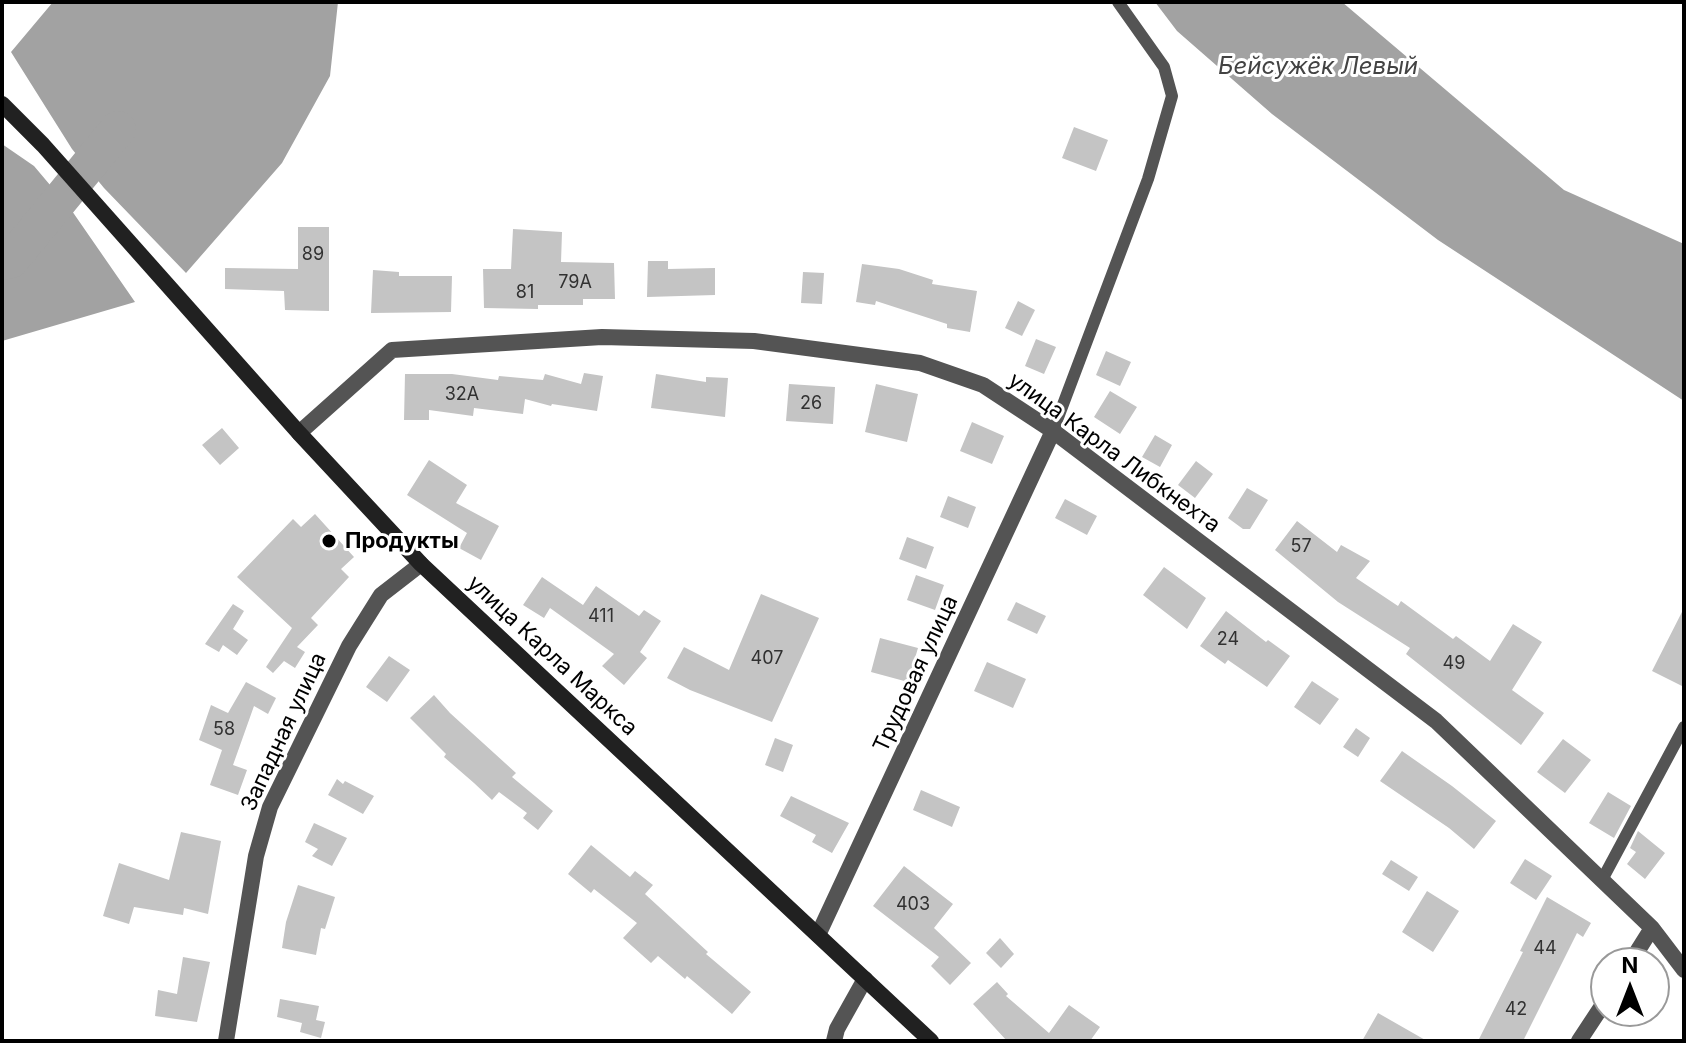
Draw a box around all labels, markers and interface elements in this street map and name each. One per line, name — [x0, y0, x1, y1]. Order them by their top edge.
water label: Бейсужёк Левый — [1218, 53, 1418, 81]
house number: 89 — [302, 244, 324, 266]
house number: 79А — [558, 272, 592, 294]
house number: 81 — [516, 282, 534, 304]
street label: улица Карла Либкнехта — [1003, 367, 1225, 539]
house number: 32А — [445, 384, 479, 406]
house number: 26 — [800, 393, 822, 415]
place label: Продукты — [345, 528, 459, 554]
marker: Продукты — [320, 532, 338, 550]
house number: 57 — [1290, 536, 1312, 558]
street label: улица Карла Маркса — [462, 570, 642, 742]
street label: Трудовая улица — [868, 591, 964, 757]
house number: 411 — [588, 606, 614, 628]
house number: 24 — [1217, 629, 1239, 651]
house number: 407 — [751, 648, 783, 670]
street label: Западная улица — [236, 649, 332, 815]
house number: 49 — [1443, 653, 1465, 675]
house number: 58 — [213, 719, 235, 741]
house number: 403 — [896, 894, 930, 916]
house number: 44 — [1533, 938, 1557, 960]
north arrow — [1590, 947, 1670, 1027]
text: N — [1622, 952, 1638, 978]
house number: 42 — [1505, 999, 1527, 1021]

